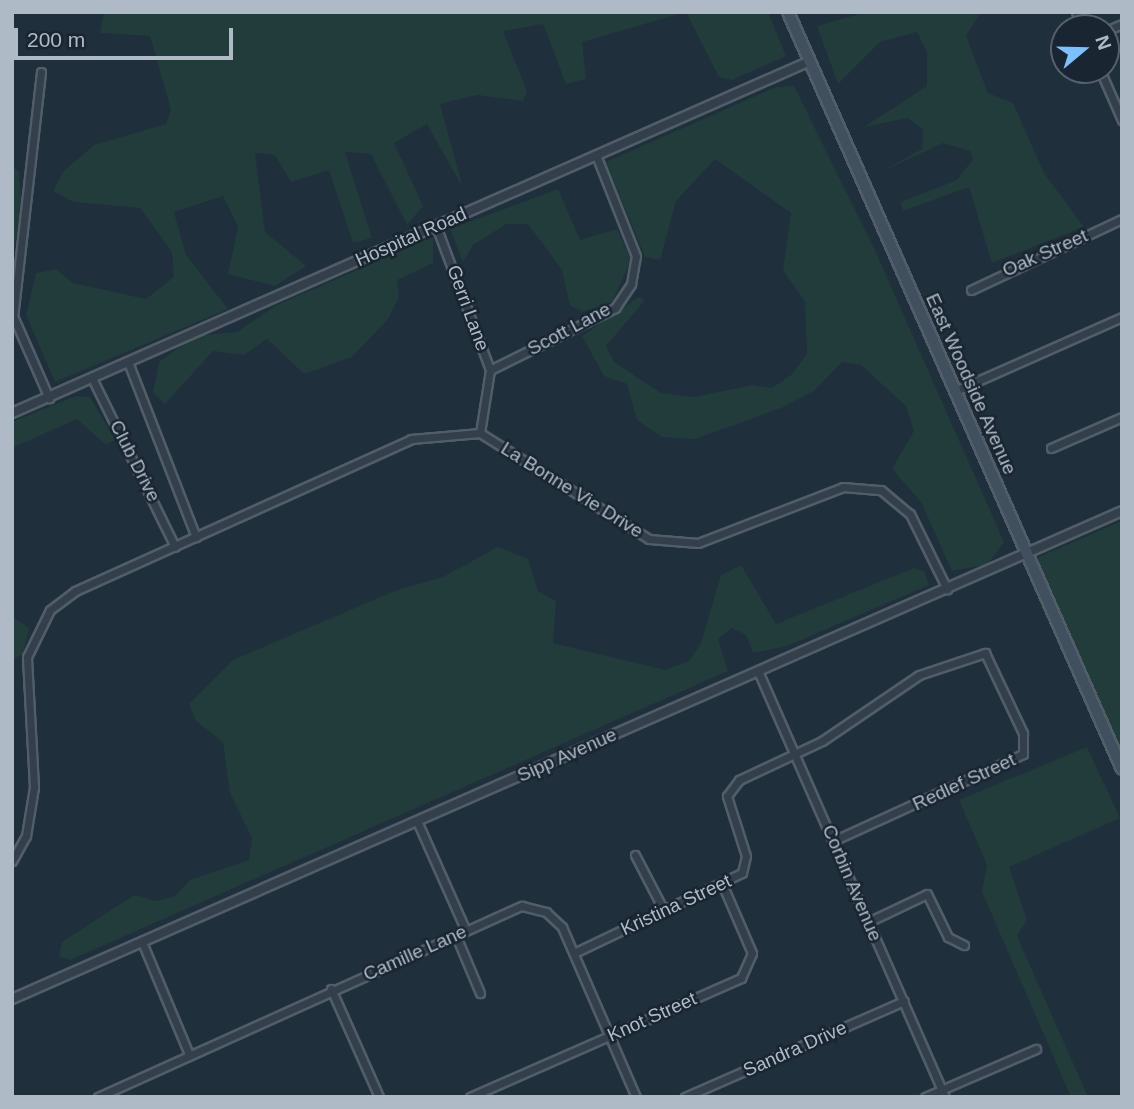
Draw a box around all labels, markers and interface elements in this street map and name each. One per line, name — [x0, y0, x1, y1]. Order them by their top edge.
scale bar — [18, 14, 236, 58]
north arrow — [1050, 14, 1120, 84]
text: 200 m — [27, 28, 85, 51]
text: N — [1091, 33, 1116, 53]
street label: Hospital Road — [352, 202, 470, 272]
street label: Oak Street — [999, 224, 1091, 282]
street label: Gerri Lane — [442, 262, 494, 354]
street label: East Woodside Avenue — [921, 289, 1021, 479]
street label: Scott Lane — [524, 298, 614, 360]
street label: Club Drive — [105, 416, 165, 506]
street label: La Bonne Vie Drive — [497, 437, 647, 543]
street label: Sipp Avenue — [513, 723, 621, 787]
street label: Redlef Street — [909, 748, 1019, 816]
street label: Corbin Avenue — [817, 821, 887, 945]
street label: Kristina Street — [617, 869, 735, 941]
street label: Camille Lane — [360, 920, 470, 986]
street label: Knot Street — [604, 987, 700, 1047]
street label: Sandra Drive — [740, 1016, 850, 1082]

